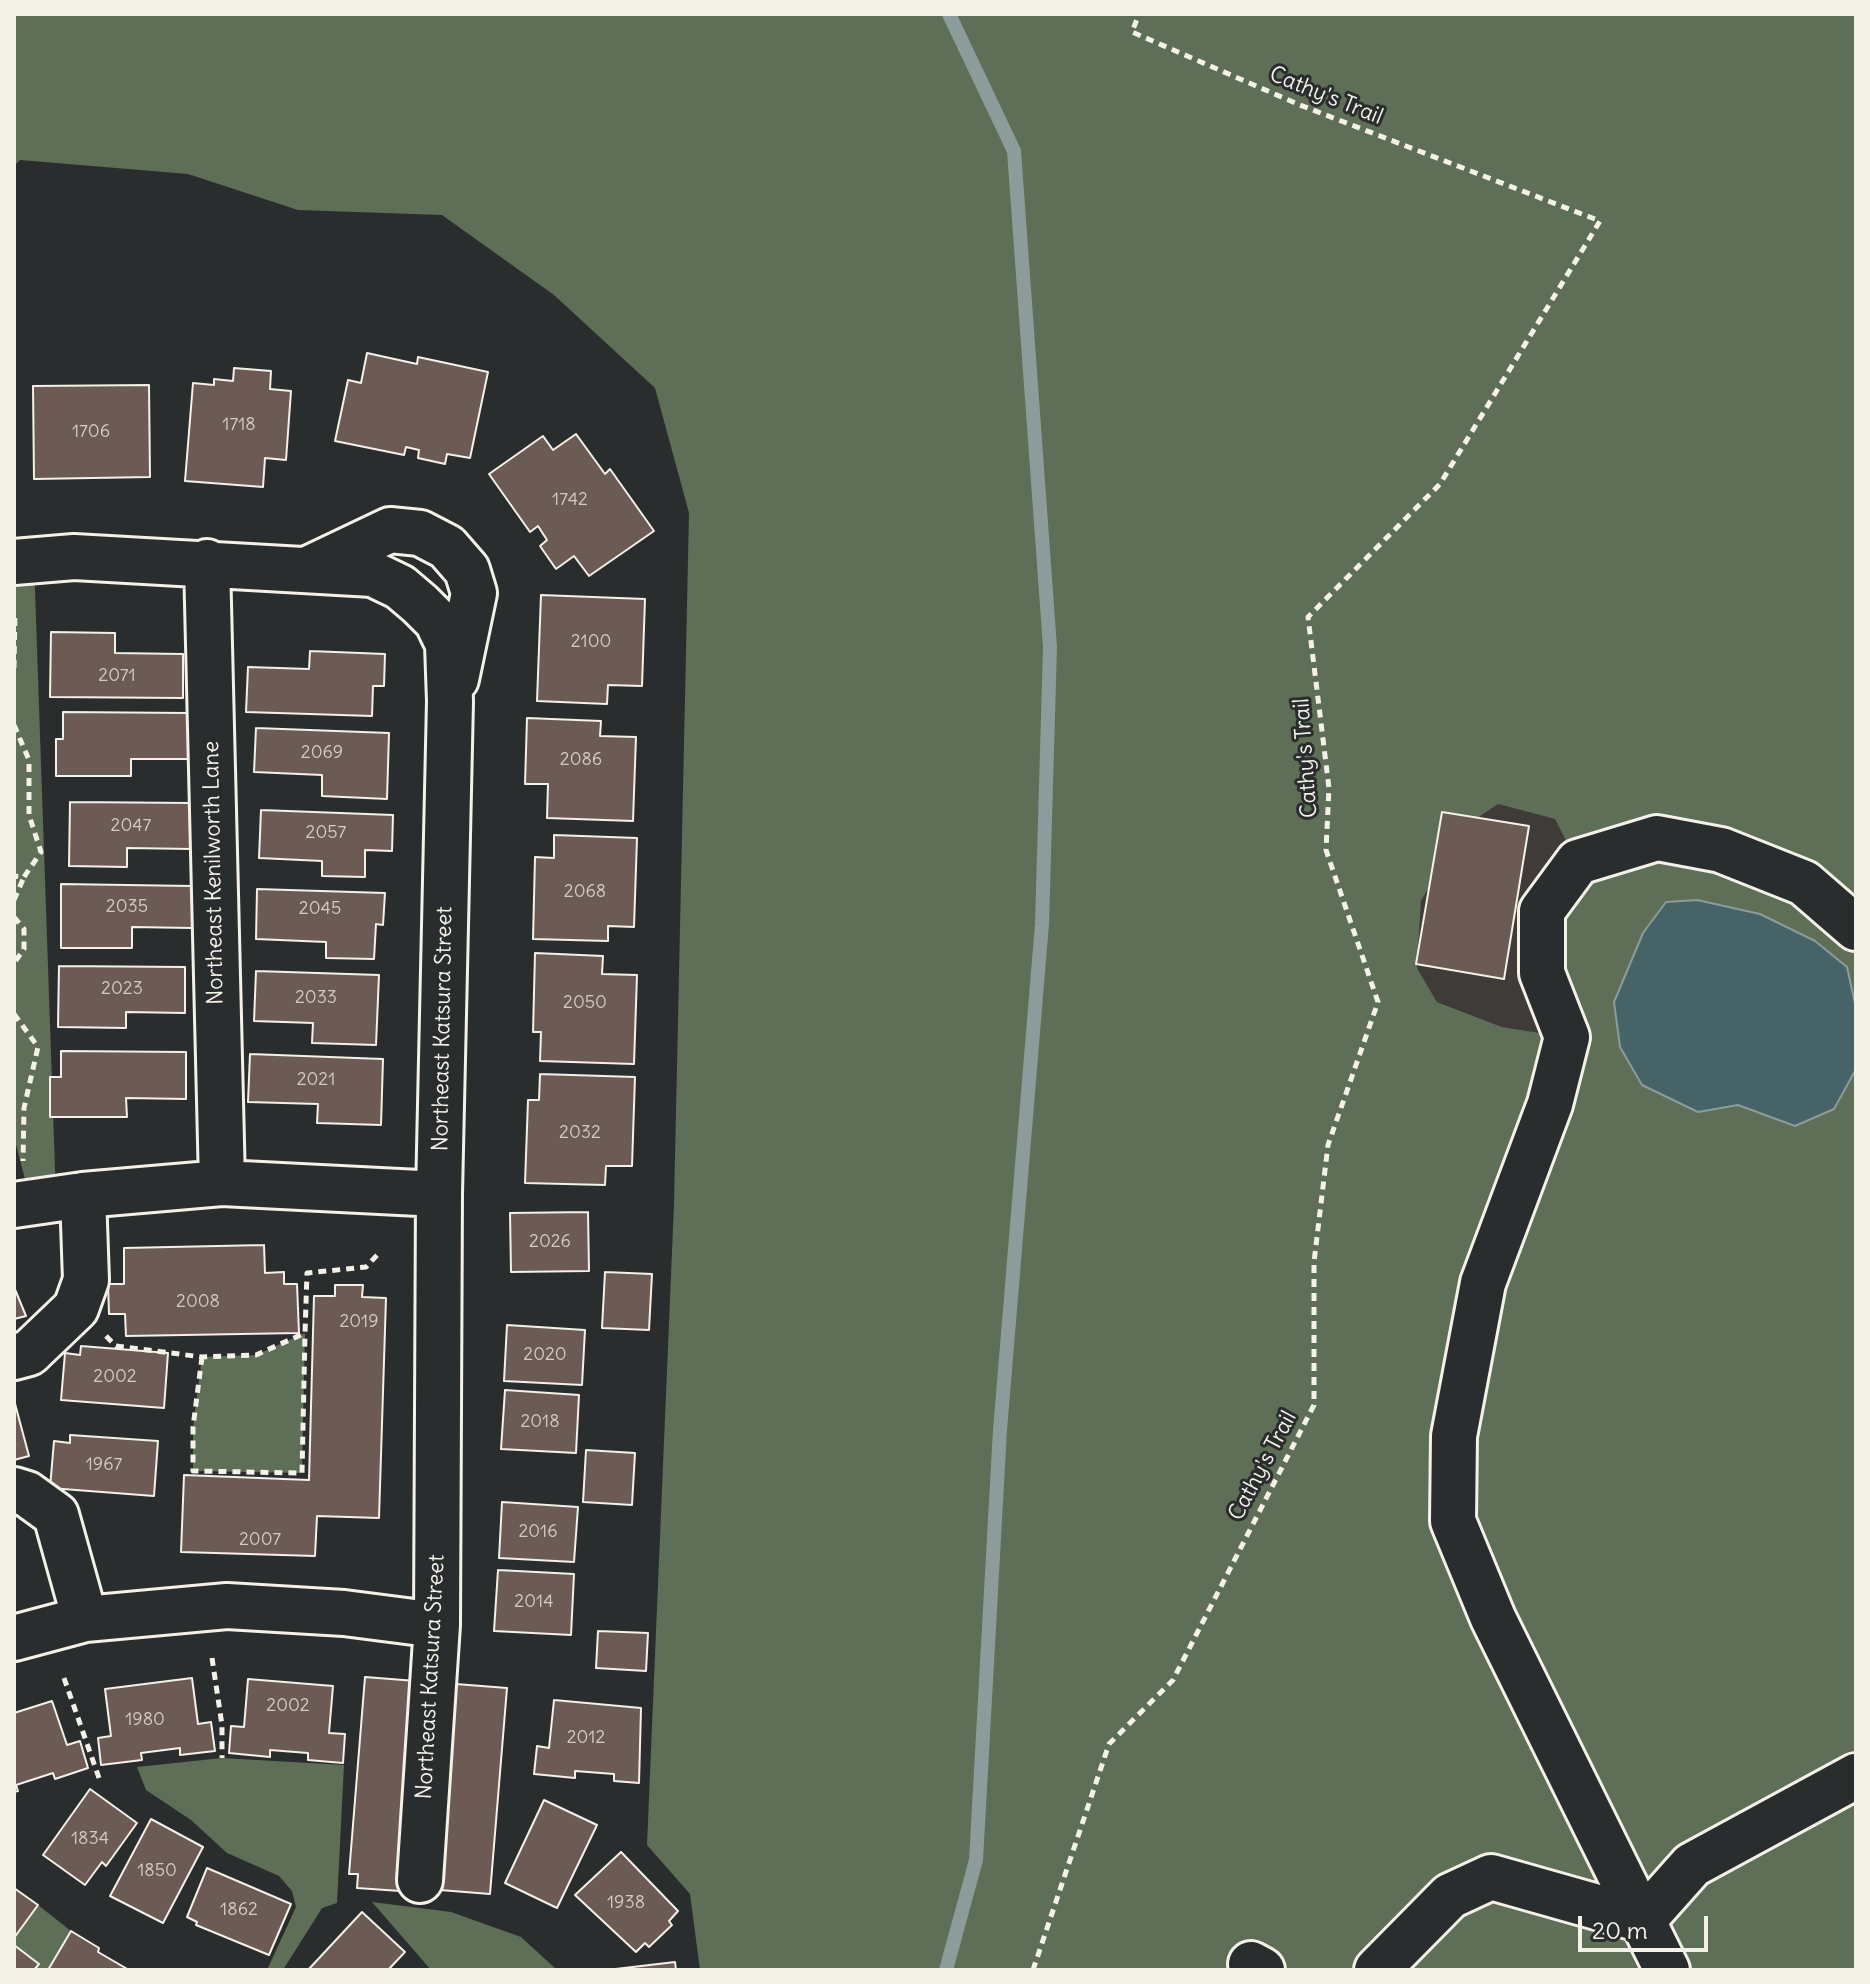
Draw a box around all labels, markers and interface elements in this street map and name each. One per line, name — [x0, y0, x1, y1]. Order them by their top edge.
street label: Cathy's Trail — [1265, 61, 1387, 131]
house number: 1718 — [222, 414, 256, 436]
house number: 1706 — [72, 421, 110, 443]
house number: 1742 — [552, 489, 588, 511]
house number: 2100 — [571, 631, 611, 653]
house number: 2071 — [98, 665, 136, 687]
street label: Cathy's Trail — [1289, 697, 1323, 819]
street label: Northeast Kenilworth Lane — [198, 741, 230, 1005]
house number: 2069 — [301, 742, 343, 764]
house number: 2086 — [560, 749, 602, 771]
house number: 2047 — [111, 815, 151, 837]
house number: 2057 — [306, 822, 346, 844]
house number: 2068 — [564, 881, 606, 903]
house number: 2035 — [106, 896, 148, 918]
house number: 2045 — [299, 898, 341, 920]
street label: Northeast Katsura Street — [428, 906, 458, 1152]
house number: 2023 — [101, 978, 143, 1000]
house number: 2033 — [295, 987, 337, 1009]
house number: 2050 — [563, 992, 607, 1014]
house number: 2021 — [297, 1069, 335, 1091]
house number: 2032 — [559, 1122, 601, 1144]
house number: 2026 — [529, 1231, 571, 1253]
house number: 2008 — [176, 1291, 220, 1313]
house number: 2019 — [339, 1311, 379, 1333]
house number: 2020 — [523, 1344, 567, 1366]
house number: 2002 — [93, 1366, 137, 1388]
street label: Cathy's Trail — [1223, 1407, 1303, 1525]
house number: 2018 — [520, 1411, 560, 1433]
house number: 1967 — [86, 1454, 122, 1476]
house number: 2016 — [518, 1521, 558, 1543]
house number: 2007 — [239, 1529, 281, 1551]
street label: Northeast Katsura Street — [411, 1554, 451, 1800]
house number: 2014 — [514, 1591, 554, 1613]
house number: 2002 — [266, 1695, 310, 1717]
house number: 1980 — [125, 1709, 165, 1731]
house number: 2012 — [567, 1727, 605, 1749]
house number: 1834 — [71, 1828, 109, 1850]
house number: 1850 — [137, 1860, 177, 1882]
house number: 1938 — [607, 1892, 645, 1914]
house number: 1862 — [220, 1899, 258, 1921]
scale bar — [1582, 1900, 1712, 1950]
text: 20 m — [1592, 1915, 1648, 1945]

